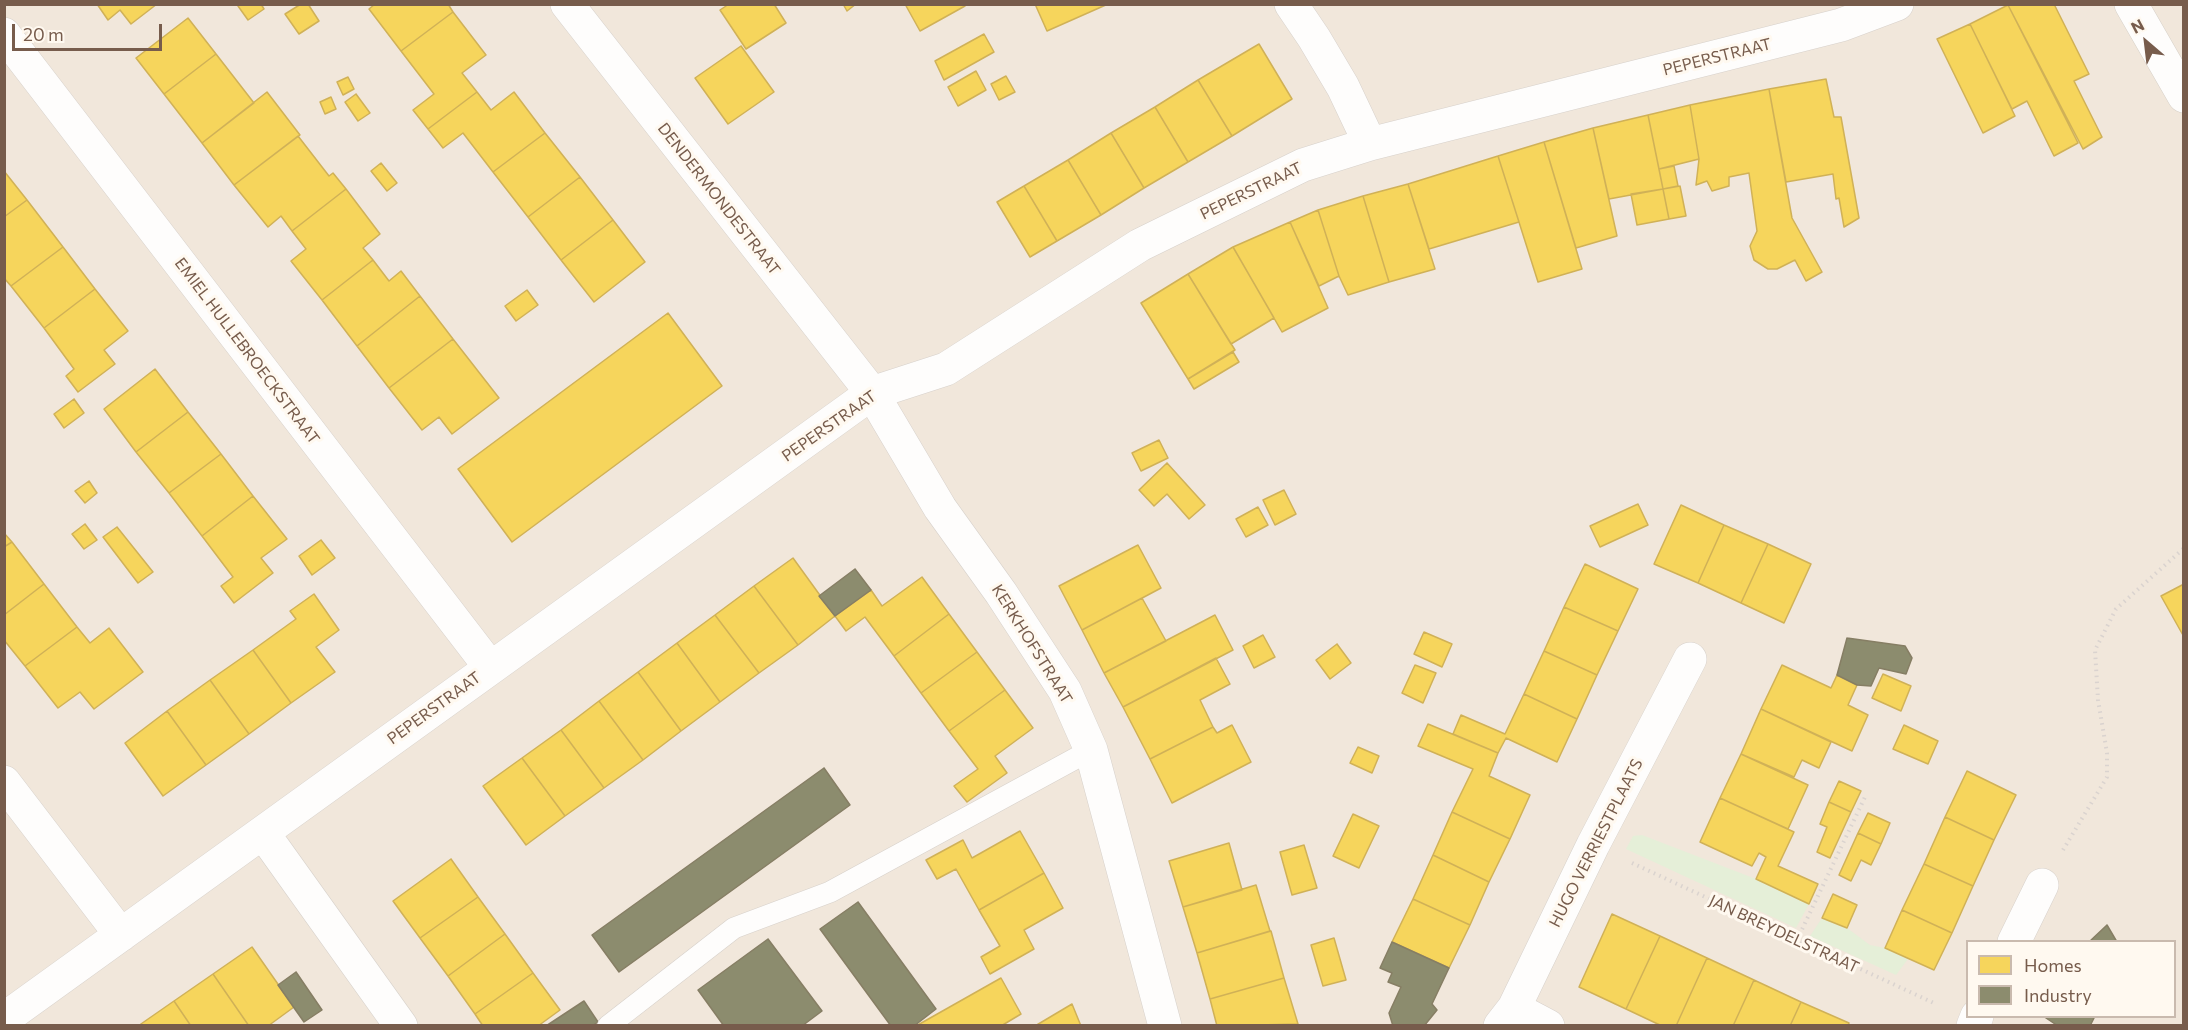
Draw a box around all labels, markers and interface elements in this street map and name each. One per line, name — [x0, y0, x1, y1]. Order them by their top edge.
scale bar — [15, 12, 165, 50]
north arrow — [2116, 12, 2176, 72]
text: N — [2128, 14, 2147, 37]
text: 20 m — [23, 23, 64, 45]
street label: PEPERSTRAAT — [1661, 34, 1773, 80]
street label: DENDERMONDESTRAAT — [654, 119, 784, 279]
street label: PEPERSTRAAT — [1197, 158, 1305, 224]
street label: EMIEL HULLEBROECKSTRAAT — [171, 254, 323, 448]
street label: PEPERSTRAAT — [778, 386, 880, 466]
street label: KERKHOFSTRAAT — [988, 581, 1076, 707]
street label: PEPERSTRAAT — [384, 668, 484, 748]
street label: HUGO VERRIESTPLAATS — [1545, 756, 1647, 930]
street label: JAN BREYDELSTRAAT — [1706, 891, 1862, 977]
legend — [1966, 940, 2176, 1018]
text: Homes — [2024, 954, 2082, 976]
text: Industry — [2024, 984, 2092, 1006]

